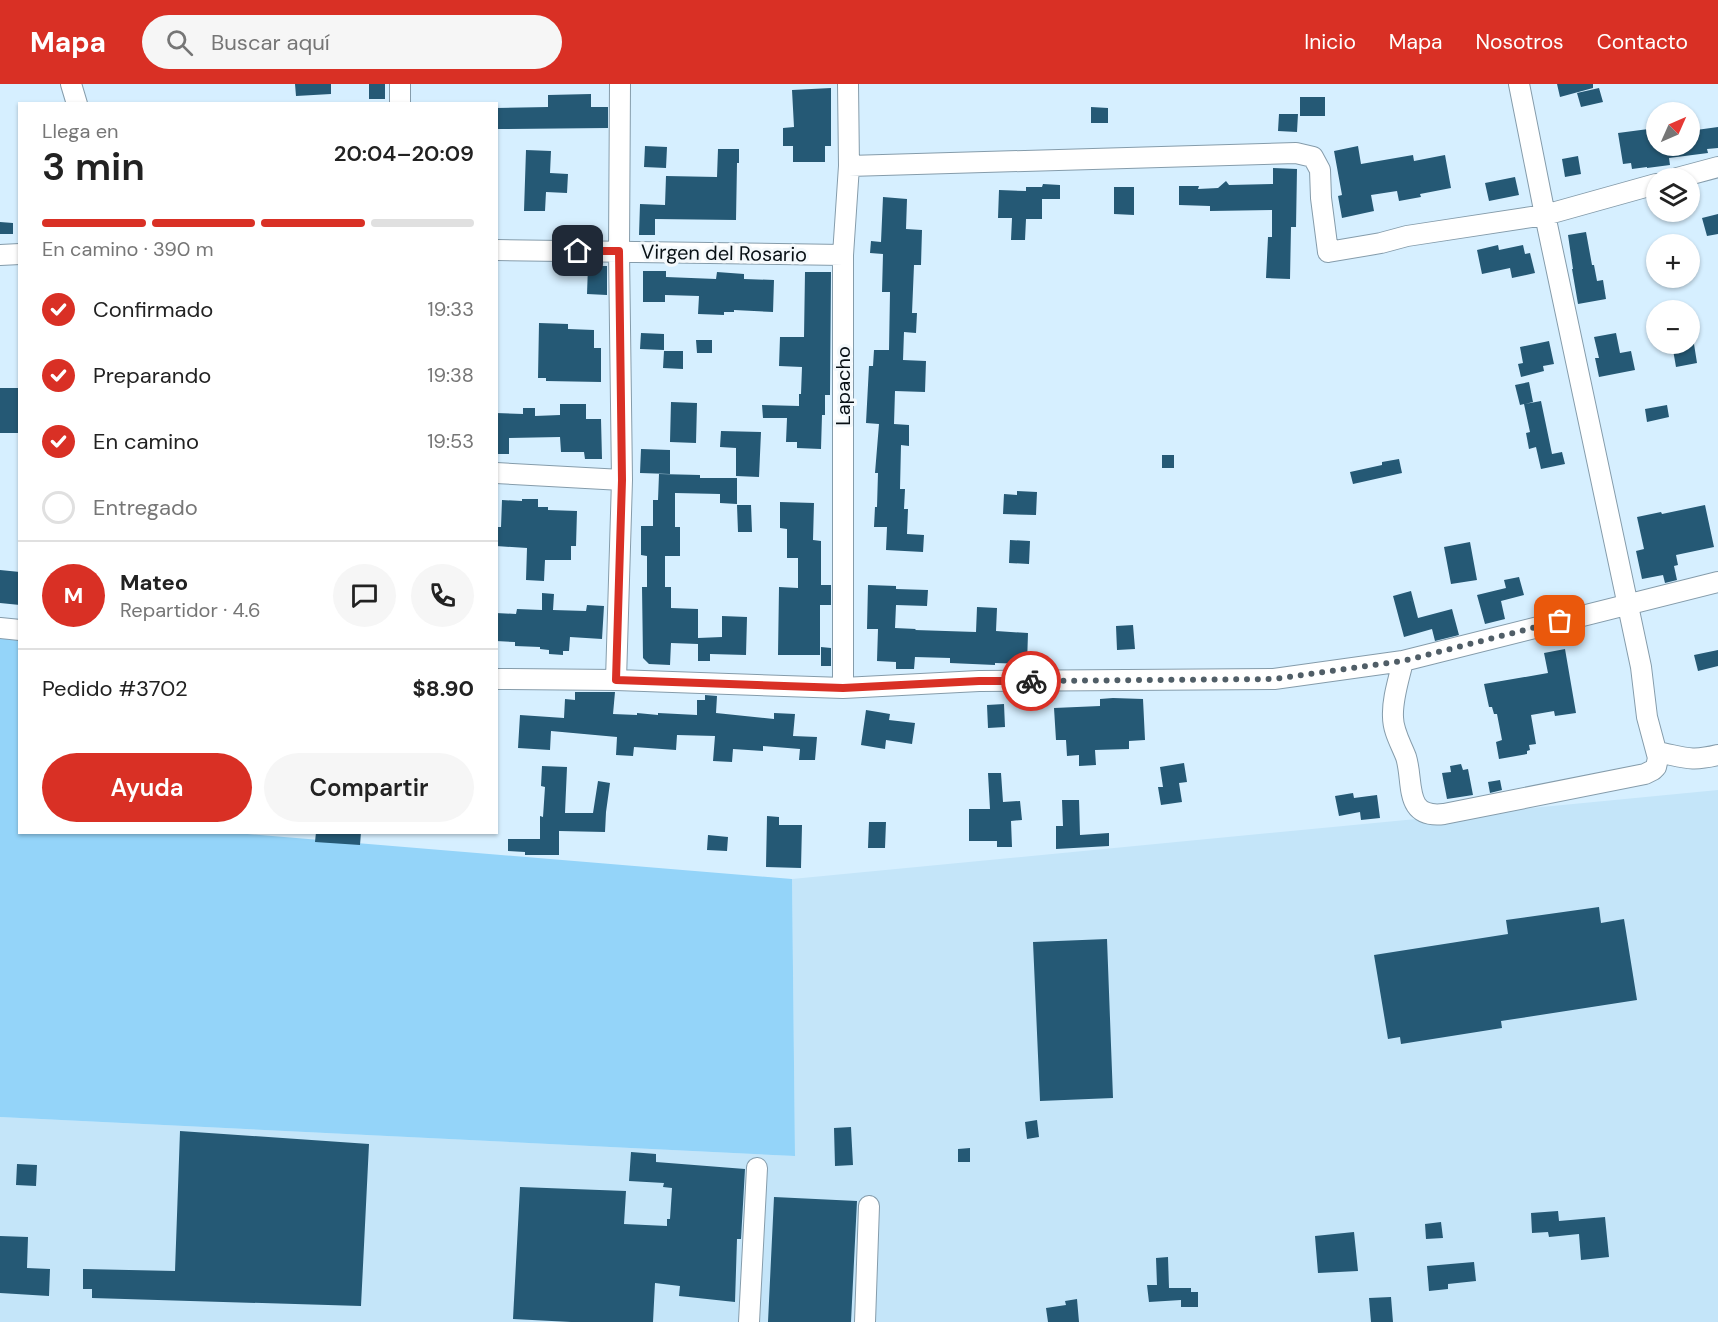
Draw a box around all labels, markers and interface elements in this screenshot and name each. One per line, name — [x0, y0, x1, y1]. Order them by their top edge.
search box — [142, 15, 562, 69]
text: Mapa — [30, 24, 106, 61]
icon: search — [163, 26, 196, 59]
text: Buscar aquí — [211, 28, 330, 57]
text: Inicio — [1304, 28, 1356, 56]
text: Mapa — [1389, 28, 1443, 56]
text: Nosotros — [1476, 28, 1564, 56]
text: Contacto — [1597, 28, 1688, 56]
north arrow — [1646, 102, 1700, 156]
map controls — [1646, 102, 1700, 354]
text: Llega en — [42, 118, 119, 144]
text: 20:04–20:09 — [334, 139, 474, 168]
text: 3 min — [42, 141, 145, 192]
button: layers — [1646, 168, 1700, 222]
pin — [552, 225, 603, 276]
icon: home — [561, 234, 594, 267]
button: + — [1646, 234, 1700, 288]
text: En camino · 390 m — [42, 236, 214, 262]
street label: Virgen del Rosario — [641, 239, 807, 267]
icon: check — [42, 293, 75, 326]
text: Confirmado — [93, 295, 213, 324]
text: 19:33 — [428, 296, 474, 322]
button: − — [1646, 300, 1700, 354]
street label: Lapacho — [830, 346, 856, 426]
icon: check — [42, 359, 75, 392]
text: Preparando — [93, 361, 211, 390]
text: 19:38 — [427, 362, 474, 388]
icon: check — [42, 425, 75, 458]
text: En camino — [93, 427, 199, 456]
text: 19:53 — [427, 428, 474, 454]
text: Entregado — [93, 493, 198, 522]
button: chat — [333, 564, 396, 627]
button: phone — [411, 564, 474, 627]
text: Mateo — [120, 568, 188, 597]
text: M — [64, 581, 83, 610]
pin — [1534, 595, 1585, 646]
text: Repartidor · 4.6 — [120, 597, 261, 623]
icon: bag — [1543, 604, 1576, 637]
courier — [1001, 651, 1061, 711]
icon: bike — [1015, 665, 1048, 698]
text: Pedido #3702 — [42, 674, 188, 703]
text: $8.90 — [412, 674, 474, 703]
button: Ayuda — [42, 753, 252, 822]
button: Compartir — [264, 753, 474, 822]

